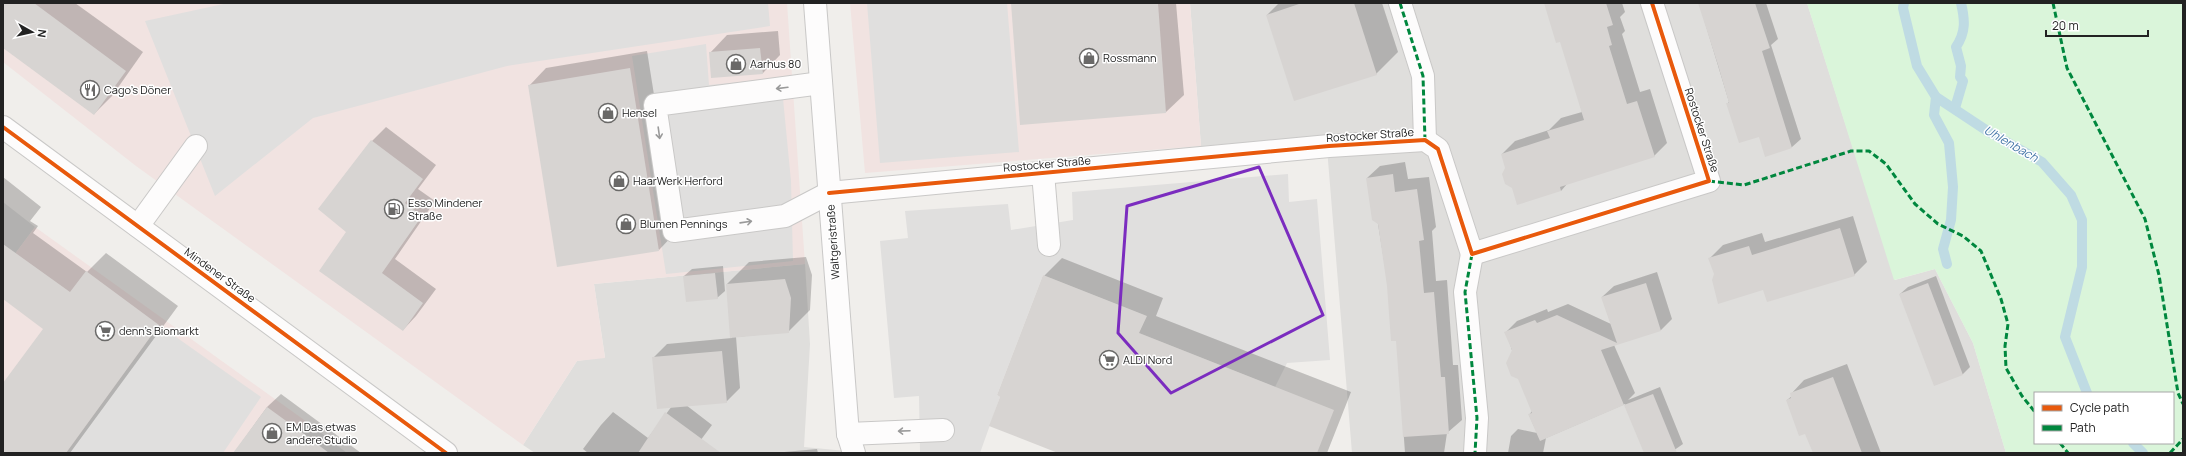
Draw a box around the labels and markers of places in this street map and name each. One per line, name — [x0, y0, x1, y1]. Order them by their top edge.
shop icon: Rossmann — [1078, 47, 1100, 69]
place label: Rossmann — [1103, 50, 1156, 65]
shop icon: Aarhus 80 — [725, 53, 747, 75]
place label: Aarhus 80 — [750, 56, 801, 71]
restaurant icon: Cago's Döner — [79, 79, 101, 101]
place label: Cago's Döner — [104, 82, 171, 97]
shop icon: Hensel — [597, 102, 619, 124]
place label: Hensel — [622, 105, 657, 120]
shop icon: HaarWerk Herford — [608, 170, 630, 192]
place label: HaarWerk Herford — [633, 173, 723, 188]
place label: Esso Mindener Straße — [408, 195, 483, 223]
fuel station icon: Esso Mindener Straße — [383, 198, 405, 220]
shop icon: Blumen Pennings — [615, 213, 637, 235]
place label: Blumen Pennings — [640, 216, 728, 231]
supermarket icon: denn's Biomarkt — [94, 320, 116, 342]
place label: denn's Biomarkt — [119, 323, 199, 338]
supermarket icon: ALDI Nord — [1098, 349, 1120, 371]
place label: ALDI Nord — [1123, 352, 1172, 367]
place label: EM Das etwas andere Studio — [286, 419, 358, 447]
shop icon: EM Das etwas andere Studio — [261, 422, 283, 444]

